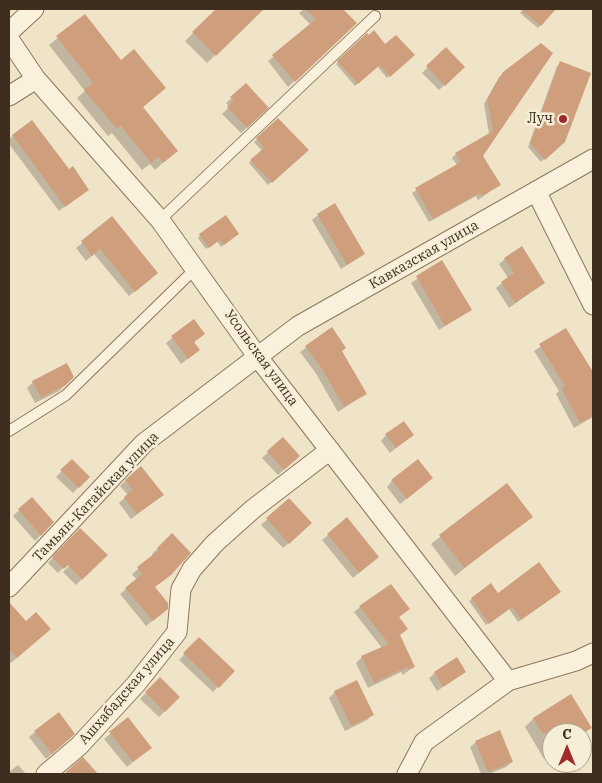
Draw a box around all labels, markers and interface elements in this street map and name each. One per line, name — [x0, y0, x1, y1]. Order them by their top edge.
place label: Луч — [527, 111, 553, 127]
marker: Луч — [557, 113, 569, 125]
street label: Кавказская улица — [366, 217, 482, 293]
street label: Усольская улица — [220, 307, 302, 409]
street label: Тамьян-Катайская улица — [29, 429, 163, 565]
street label: Ашхабадская улица — [76, 634, 178, 748]
north arrow — [542, 723, 592, 773]
text: С — [562, 725, 572, 743]

